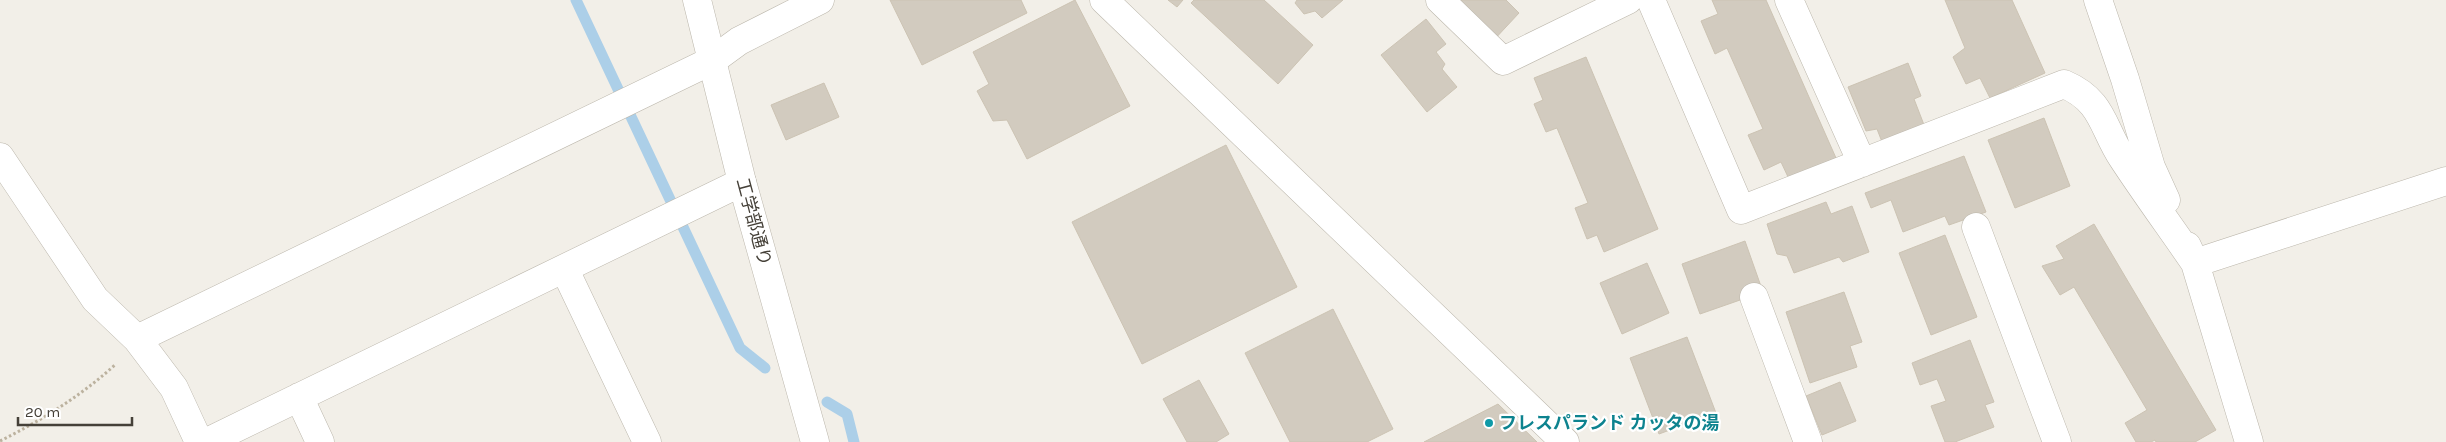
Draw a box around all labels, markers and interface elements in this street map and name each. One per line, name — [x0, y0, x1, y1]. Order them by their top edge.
street label: 工学部通り — [732, 176, 776, 268]
scale bar — [18, 394, 131, 426]
text: 20 m — [25, 403, 60, 421]
place label: フレスパランド カッタの湯 — [1499, 412, 1720, 434]
marker: フレスパランド カッタの湯 — [1483, 417, 1495, 429]

